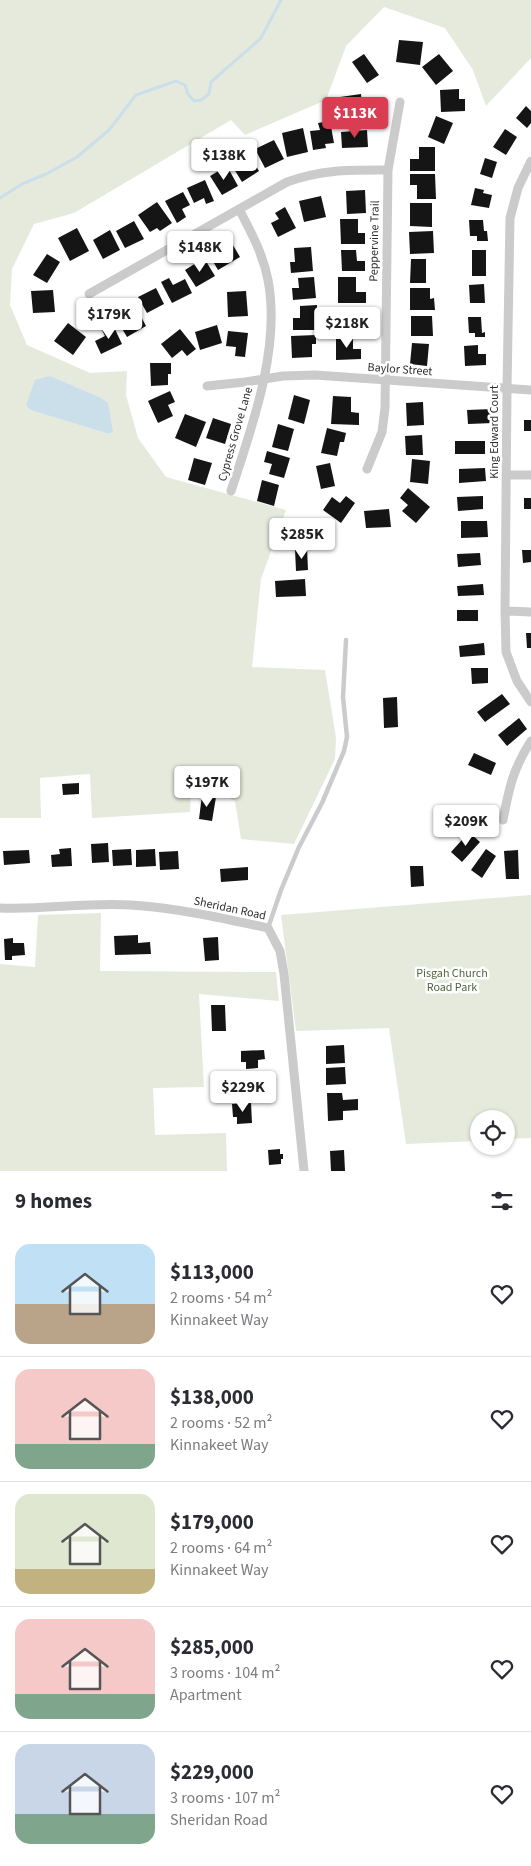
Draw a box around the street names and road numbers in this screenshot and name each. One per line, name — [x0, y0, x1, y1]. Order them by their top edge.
street label: Peppervine Trail — [365, 200, 384, 282]
street label: Baylor Street — [367, 359, 433, 380]
street label: Cypress Grove Lane — [214, 385, 257, 483]
street label: King Edward Court — [486, 385, 503, 479]
street label: Sheridan Road — [192, 893, 268, 924]

